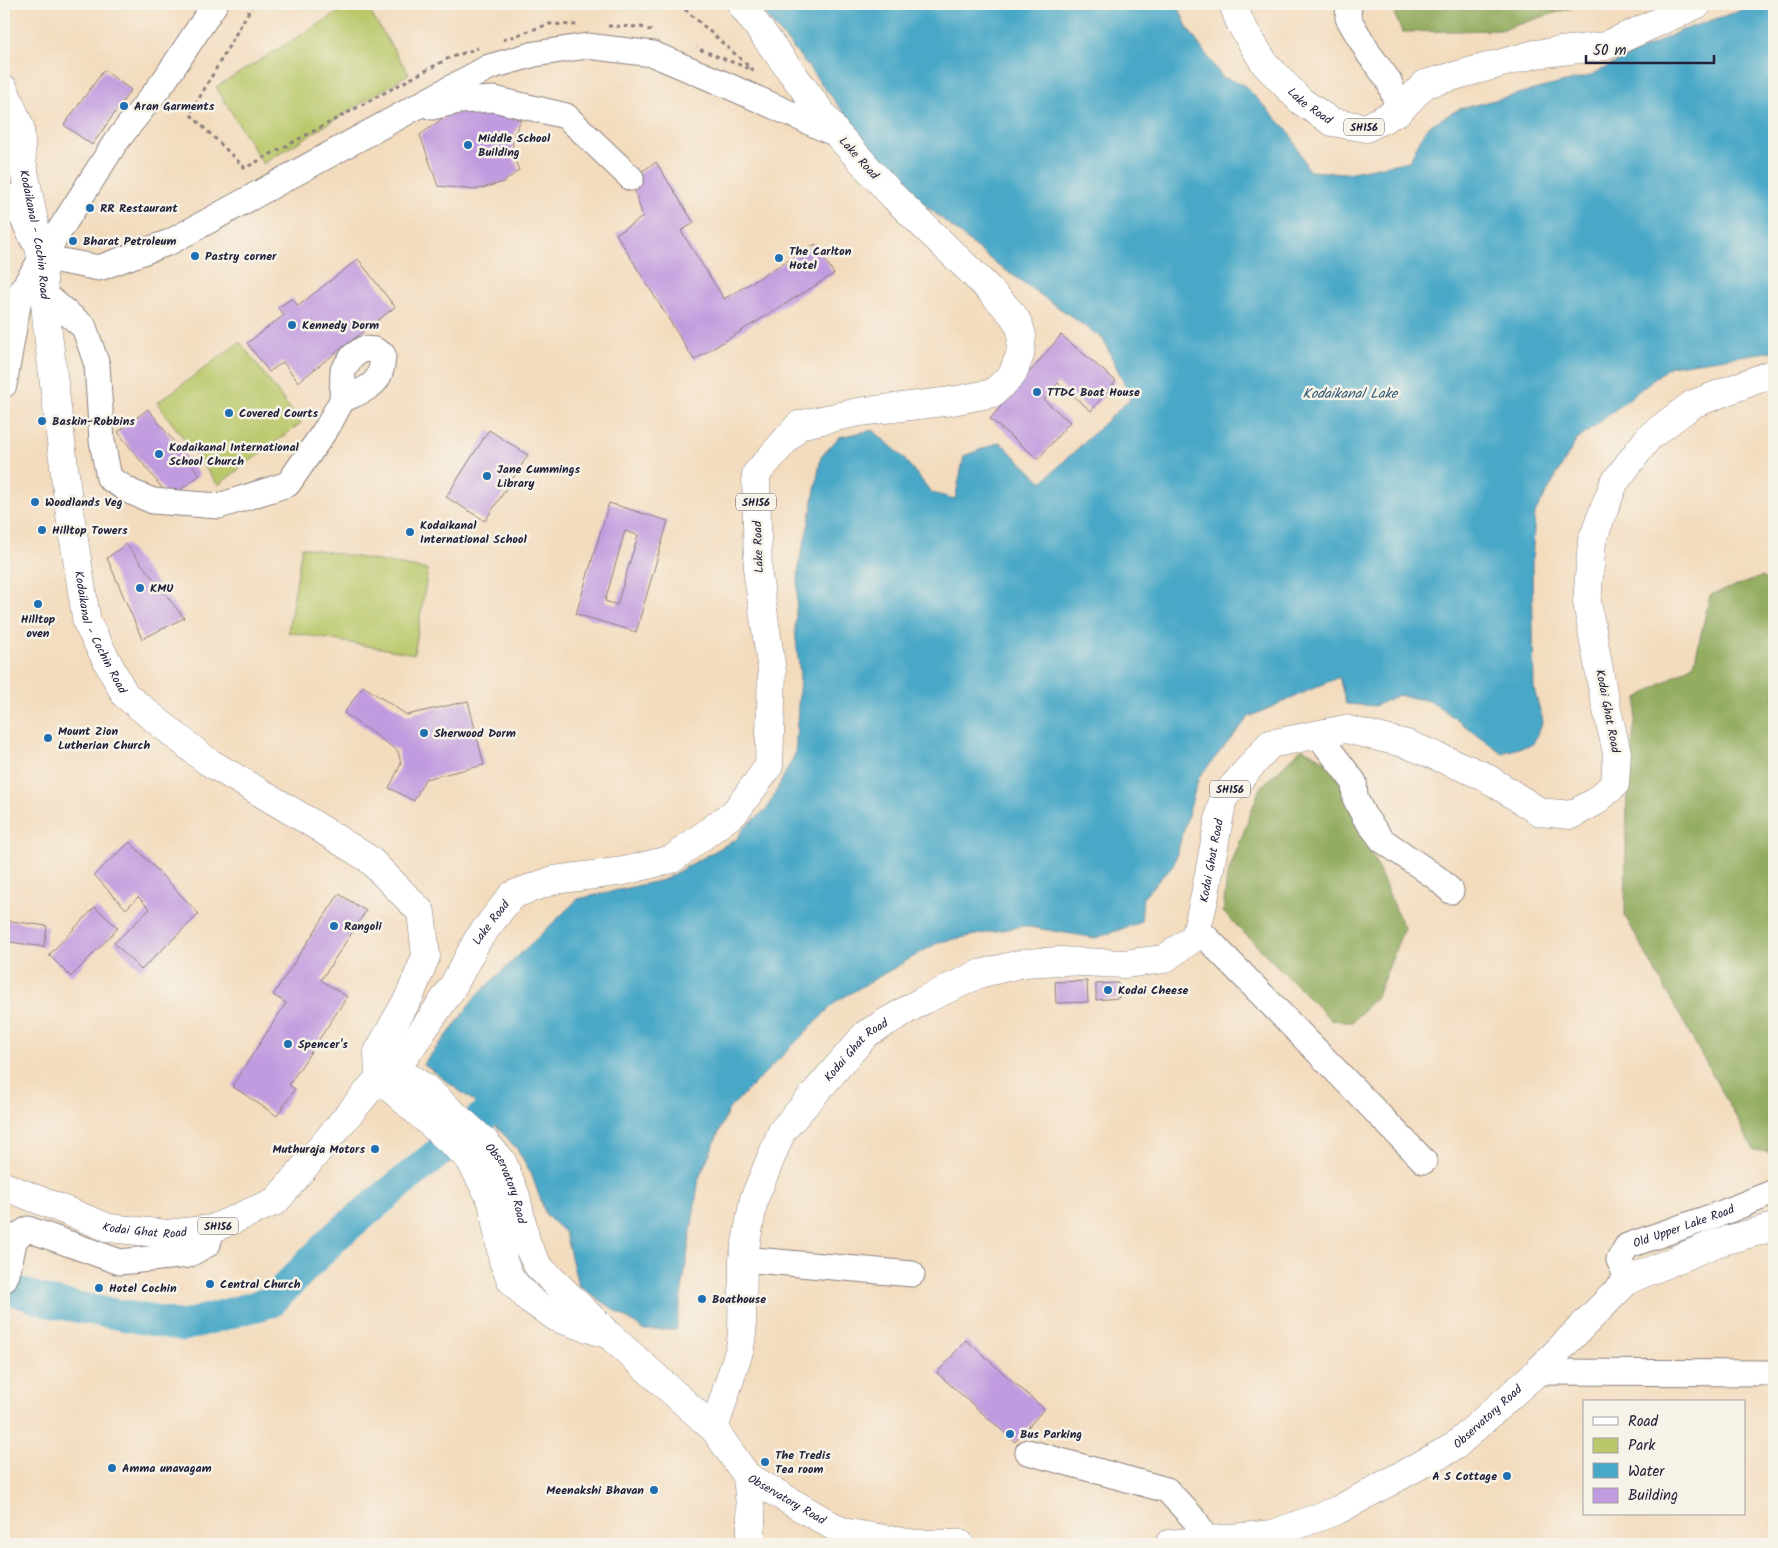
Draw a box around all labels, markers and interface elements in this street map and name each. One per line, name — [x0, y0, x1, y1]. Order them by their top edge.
scale bar — [1586, 32, 1713, 64]
text: 50 m — [1593, 39, 1627, 63]
street label: Lake Road — [1283, 83, 1337, 130]
place label: Aran Garments — [134, 97, 215, 116]
marker: Aran Garments — [118, 100, 130, 112]
road number: SH156 — [1344, 118, 1384, 136]
place label: Middle School Building — [478, 129, 551, 162]
street label: Lake Road — [834, 133, 884, 185]
marker: Middle School Building — [462, 139, 474, 151]
street label: Kodaikanal - Cochin Road — [14, 168, 54, 301]
place label: RR Restaurant — [100, 199, 178, 218]
marker: RR Restaurant — [84, 202, 96, 214]
place label: Bharat Petroleum — [83, 232, 176, 251]
marker: Bharat Petroleum — [67, 235, 79, 247]
place label: The Carlton Hotel — [789, 242, 852, 275]
place label: Pastry corner — [205, 247, 277, 266]
marker: Pastry corner — [189, 250, 201, 262]
marker: The Carlton Hotel — [773, 252, 785, 264]
place label: Kennedy Dorm — [302, 316, 379, 335]
marker: Kennedy Dorm — [286, 319, 298, 331]
place label: TTDC Boat House — [1047, 383, 1140, 402]
water label: Kodaikanal Lake — [1303, 383, 1399, 405]
marker: TTDC Boat House — [1031, 386, 1043, 398]
place label: Covered Courts — [239, 404, 319, 423]
marker: Covered Courts — [223, 407, 235, 419]
place label: Baskin-Robbins — [52, 412, 135, 431]
marker: Baskin-Robbins — [36, 415, 48, 427]
place label: Kodaikanal International School Church — [169, 438, 300, 471]
marker: Kodaikanal International School Church — [153, 448, 165, 460]
place label: Jane Cummings Library — [497, 460, 581, 493]
marker: Jane Cummings Library — [481, 470, 493, 482]
place label: Woodlands Veg — [45, 493, 123, 512]
road number: SH156 — [736, 494, 776, 511]
marker: Woodlands Veg — [29, 496, 41, 508]
place label: Kodaikanal International School — [420, 516, 528, 549]
street label: Lake Road — [748, 520, 769, 573]
place label: Hilltop Towers — [52, 521, 128, 540]
marker: Hilltop Towers — [36, 524, 48, 536]
marker: Kodaikanal International School — [404, 526, 416, 538]
street label: Kodaikanal - Cochin Road — [69, 570, 132, 698]
place label: KMU — [150, 579, 174, 598]
marker: KMU — [134, 582, 146, 594]
marker: Hilltop oven — [32, 598, 44, 610]
place label: Hilltop oven — [21, 610, 56, 643]
street label: Kodai Ghat Road — [1590, 668, 1625, 755]
place label: Mount Zion Lutherian Church — [58, 722, 150, 755]
place label: Sherwood Dorm — [434, 724, 516, 743]
marker: Sherwood Dorm — [418, 727, 430, 739]
marker: Mount Zion Lutherian Church — [42, 732, 54, 744]
road number: SH156 — [1210, 781, 1250, 798]
street label: Kodai Ghat Road — [1195, 816, 1229, 904]
street label: Lake Road — [468, 896, 515, 948]
place label: Rangoli — [344, 917, 382, 936]
marker: Rangoli — [328, 920, 340, 932]
place label: Kodai Cheese — [1118, 981, 1189, 1000]
marker: Kodai Cheese — [1102, 984, 1114, 996]
street label: Kodai Ghat Road — [820, 1013, 893, 1086]
place label: Spencer's — [298, 1035, 348, 1054]
marker: Spencer's — [282, 1038, 294, 1050]
street label: Observatory Road — [480, 1139, 531, 1227]
place label: Muthuraja Motors — [272, 1140, 365, 1159]
marker: Muthuraja Motors — [369, 1143, 381, 1155]
street label: Old Upper Lake Road — [1631, 1200, 1738, 1253]
street label: Kodai Ghat Road — [99, 1217, 189, 1244]
road number: SH156 — [198, 1218, 238, 1234]
place label: Central Church — [220, 1275, 301, 1294]
marker: Central Church — [204, 1278, 216, 1290]
place label: Hotel Cochin — [109, 1279, 177, 1298]
marker: Hotel Cochin — [93, 1282, 105, 1294]
place label: Boathouse — [712, 1290, 766, 1309]
marker: Boathouse — [696, 1293, 708, 1305]
street label: Observatory Road — [1449, 1380, 1528, 1453]
legend — [1583, 1400, 1746, 1516]
text: Road — [1628, 1410, 1659, 1434]
place label: Bus Parking — [1020, 1425, 1082, 1444]
marker: Bus Parking — [1004, 1428, 1016, 1440]
text: Park — [1628, 1434, 1656, 1458]
place label: The Tredis Tea room — [775, 1446, 831, 1479]
marker: The Tredis Tea room — [759, 1456, 771, 1468]
place label: Amma unavagam — [122, 1459, 212, 1478]
text: Water — [1628, 1460, 1665, 1484]
marker: Amma unavagam — [106, 1462, 118, 1474]
place label: A S Cottage — [1432, 1467, 1497, 1486]
street label: Observatory Road — [744, 1469, 830, 1530]
marker: A S Cottage — [1501, 1470, 1513, 1482]
place label: Meenakshi Bhavan — [546, 1481, 644, 1500]
marker: Meenakshi Bhavan — [648, 1484, 660, 1496]
text: Building — [1628, 1484, 1678, 1508]

